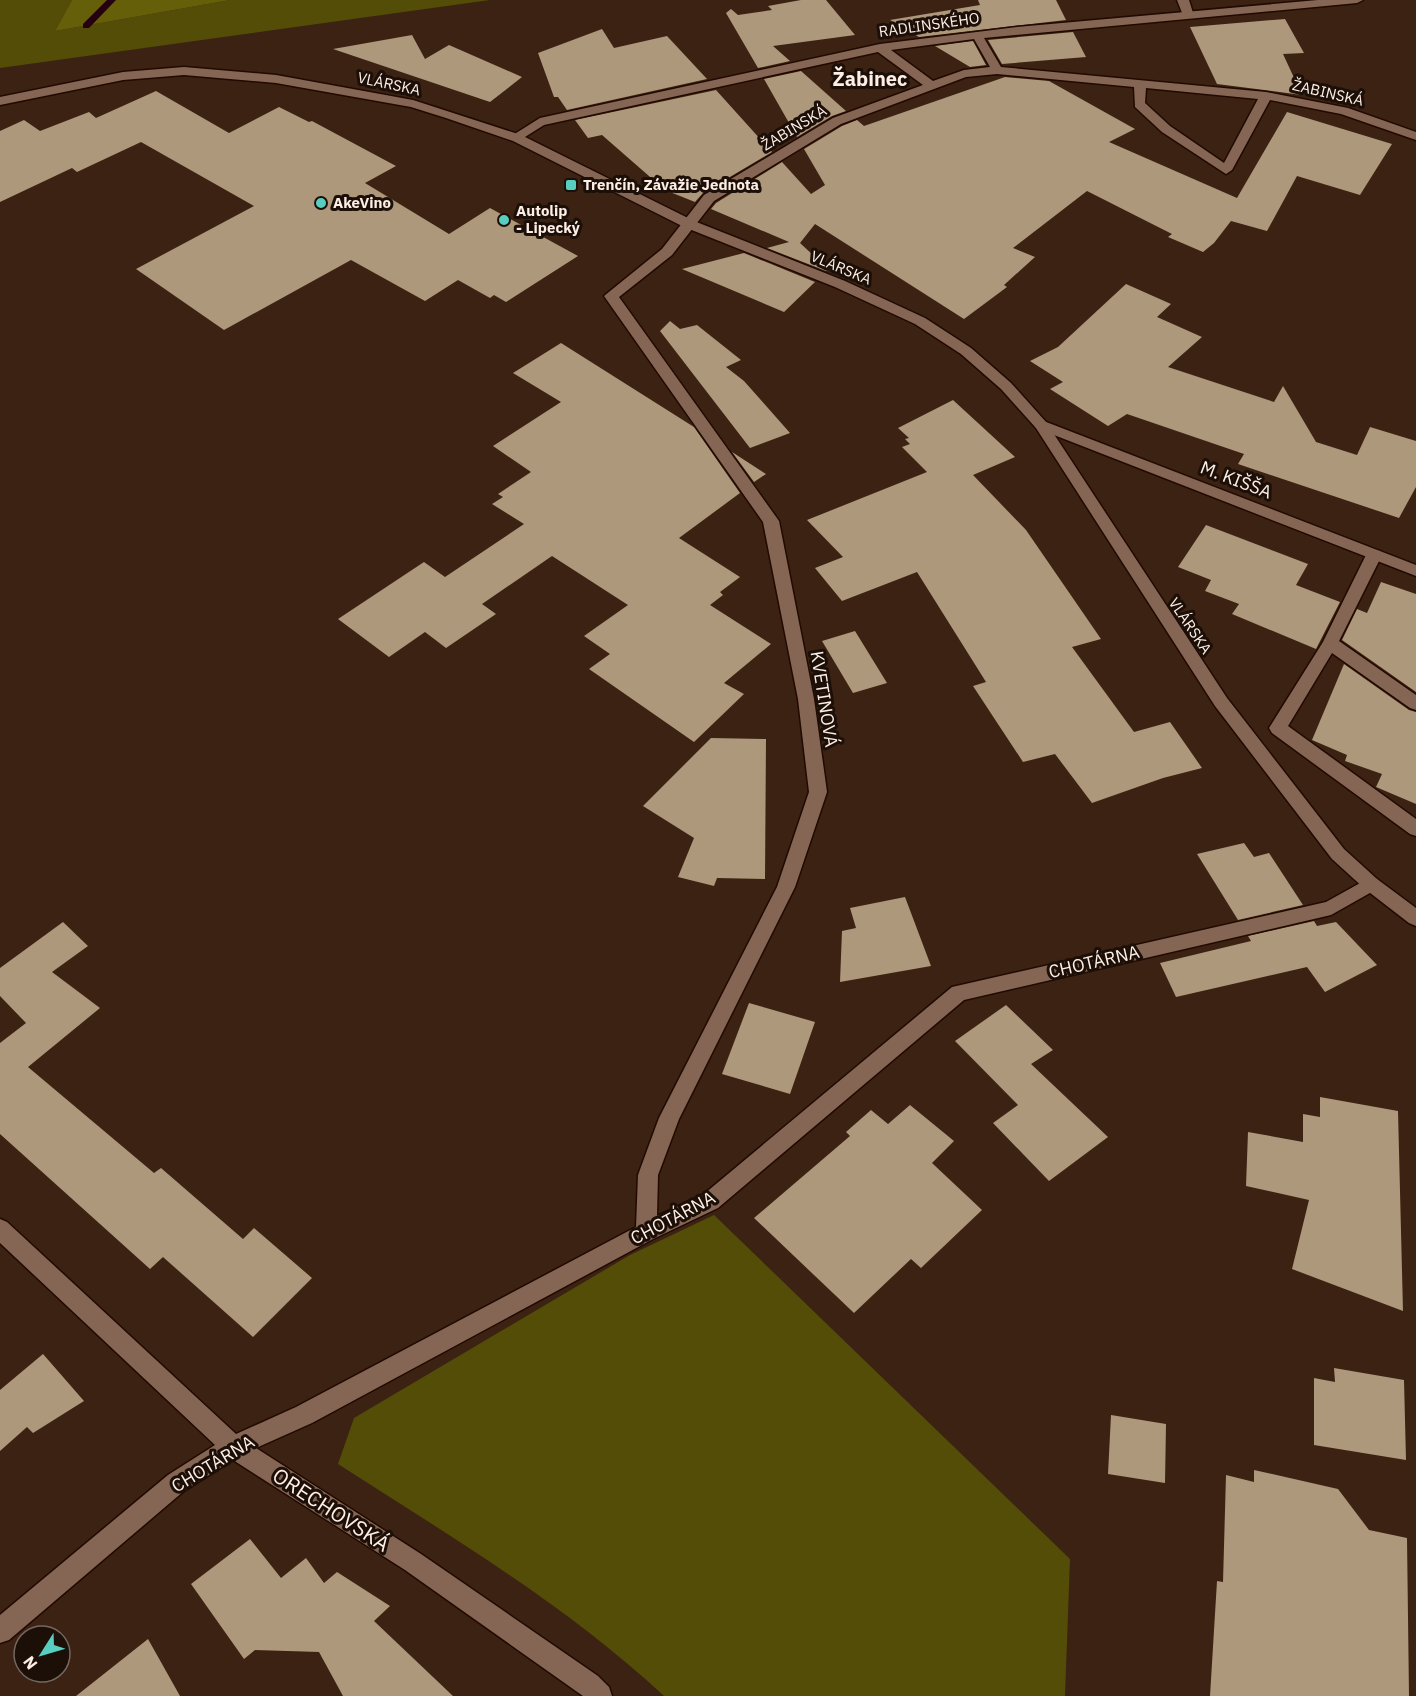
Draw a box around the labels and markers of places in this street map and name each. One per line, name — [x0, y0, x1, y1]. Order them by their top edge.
place label: Trenčín, Závažie Jednota — [583, 175, 760, 194]
marker: Trenčín, Závažie Jednota — [564, 178, 578, 192]
place label: AkeVino — [333, 193, 391, 212]
marker: AkeVino — [314, 196, 328, 210]
place label: Autolip - Lipecký — [516, 201, 580, 237]
marker: Autolip - Lipecký — [497, 213, 511, 227]

